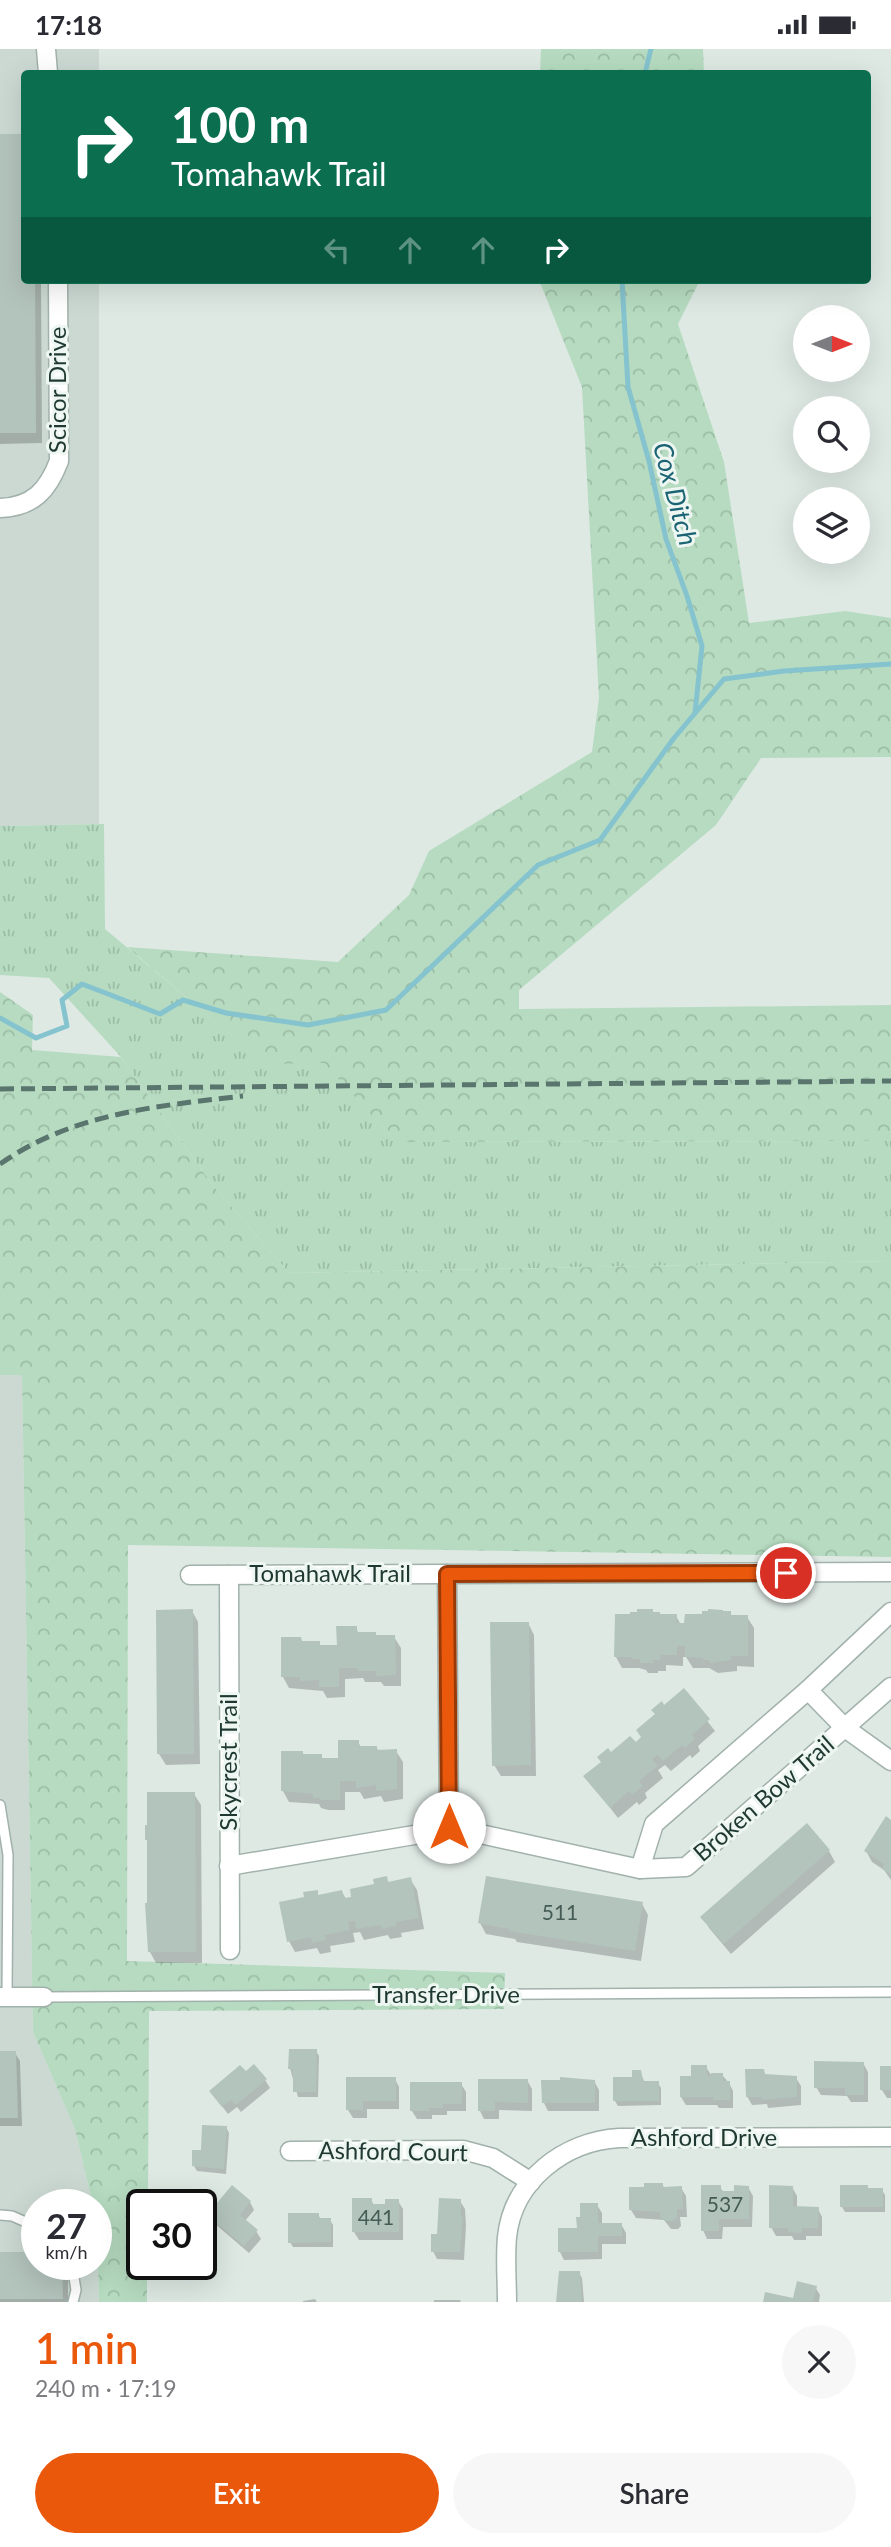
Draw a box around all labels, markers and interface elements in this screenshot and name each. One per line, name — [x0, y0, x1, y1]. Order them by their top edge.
text: 17:18 — [35, 9, 102, 41]
text: 100 m — [171, 95, 309, 153]
icon: right — [56, 98, 147, 189]
text: Tomahawk Trail — [171, 154, 387, 193]
icon: left — [318, 231, 356, 269]
icon: ahead — [391, 231, 429, 269]
icon: ahead — [464, 231, 502, 269]
icon: right — [537, 231, 575, 269]
north arrow — [793, 305, 870, 381]
map controls — [793, 305, 870, 564]
street label: Scicor Drive — [42, 327, 71, 453]
button: search — [793, 396, 870, 473]
water label: Cox Ditch — [647, 439, 705, 549]
button: layers — [793, 487, 870, 564]
pin — [756, 1543, 816, 1603]
icon: arrive — [767, 1554, 805, 1592]
street label: Tomahawk Trail — [249, 1558, 411, 1587]
street label: Skycrest Trail — [213, 1693, 242, 1831]
street label: Broken Bow Trail — [687, 1729, 839, 1867]
position arrow — [412, 1790, 486, 1864]
house number: 511 — [542, 1899, 578, 1924]
street label: Transfer Drive — [372, 1979, 520, 2008]
street label: Ashford Drive — [631, 2122, 777, 2151]
street label: Ashford Court — [318, 2135, 468, 2166]
speed limit sign: 30 — [126, 2189, 217, 2280]
house number: 537 — [707, 2191, 743, 2216]
text: 27 — [46, 2204, 87, 2246]
house number: 441 — [358, 2204, 394, 2229]
text: km/h — [45, 2241, 88, 2263]
text: 1 min — [35, 2323, 139, 2373]
button: close — [782, 2325, 856, 2399]
text: 240 m · 17:19 — [35, 2374, 177, 2402]
button: Exit — [35, 2453, 439, 2533]
button: Share — [453, 2453, 856, 2533]

